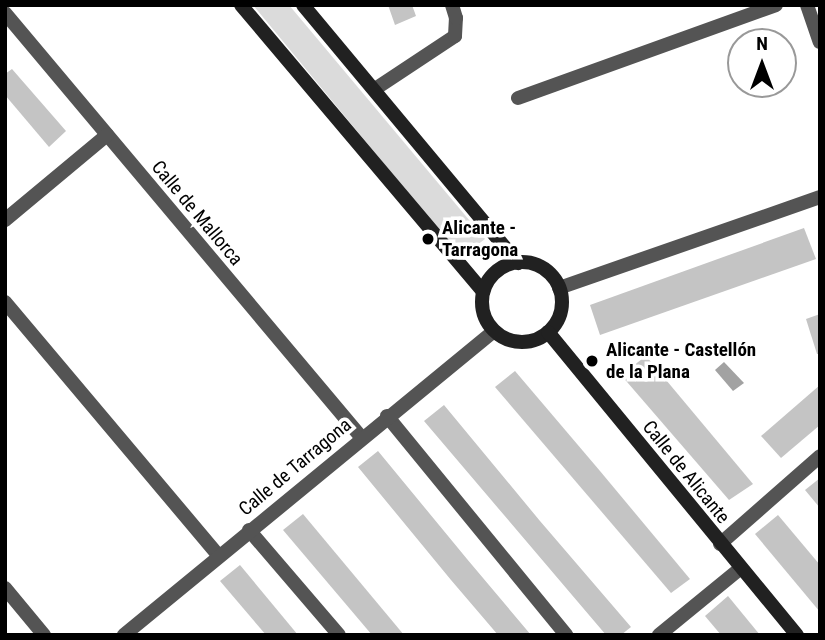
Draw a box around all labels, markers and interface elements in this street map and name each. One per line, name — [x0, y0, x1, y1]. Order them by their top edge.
north arrow — [727, 28, 797, 98]
text: N — [756, 32, 768, 55]
street label: Calle de Mallorca — [147, 156, 247, 270]
place label: Alicante - Tarragona — [442, 217, 518, 261]
marker: Alicante - Tarragona — [420, 231, 436, 247]
place label: Alicante - Castellón de la Plana — [606, 339, 756, 383]
marker: Alicante - Castellón de la Plana — [584, 353, 600, 369]
street label: Calle de Tarragona — [234, 413, 356, 521]
street label: Calle de Alicante — [638, 416, 734, 528]

